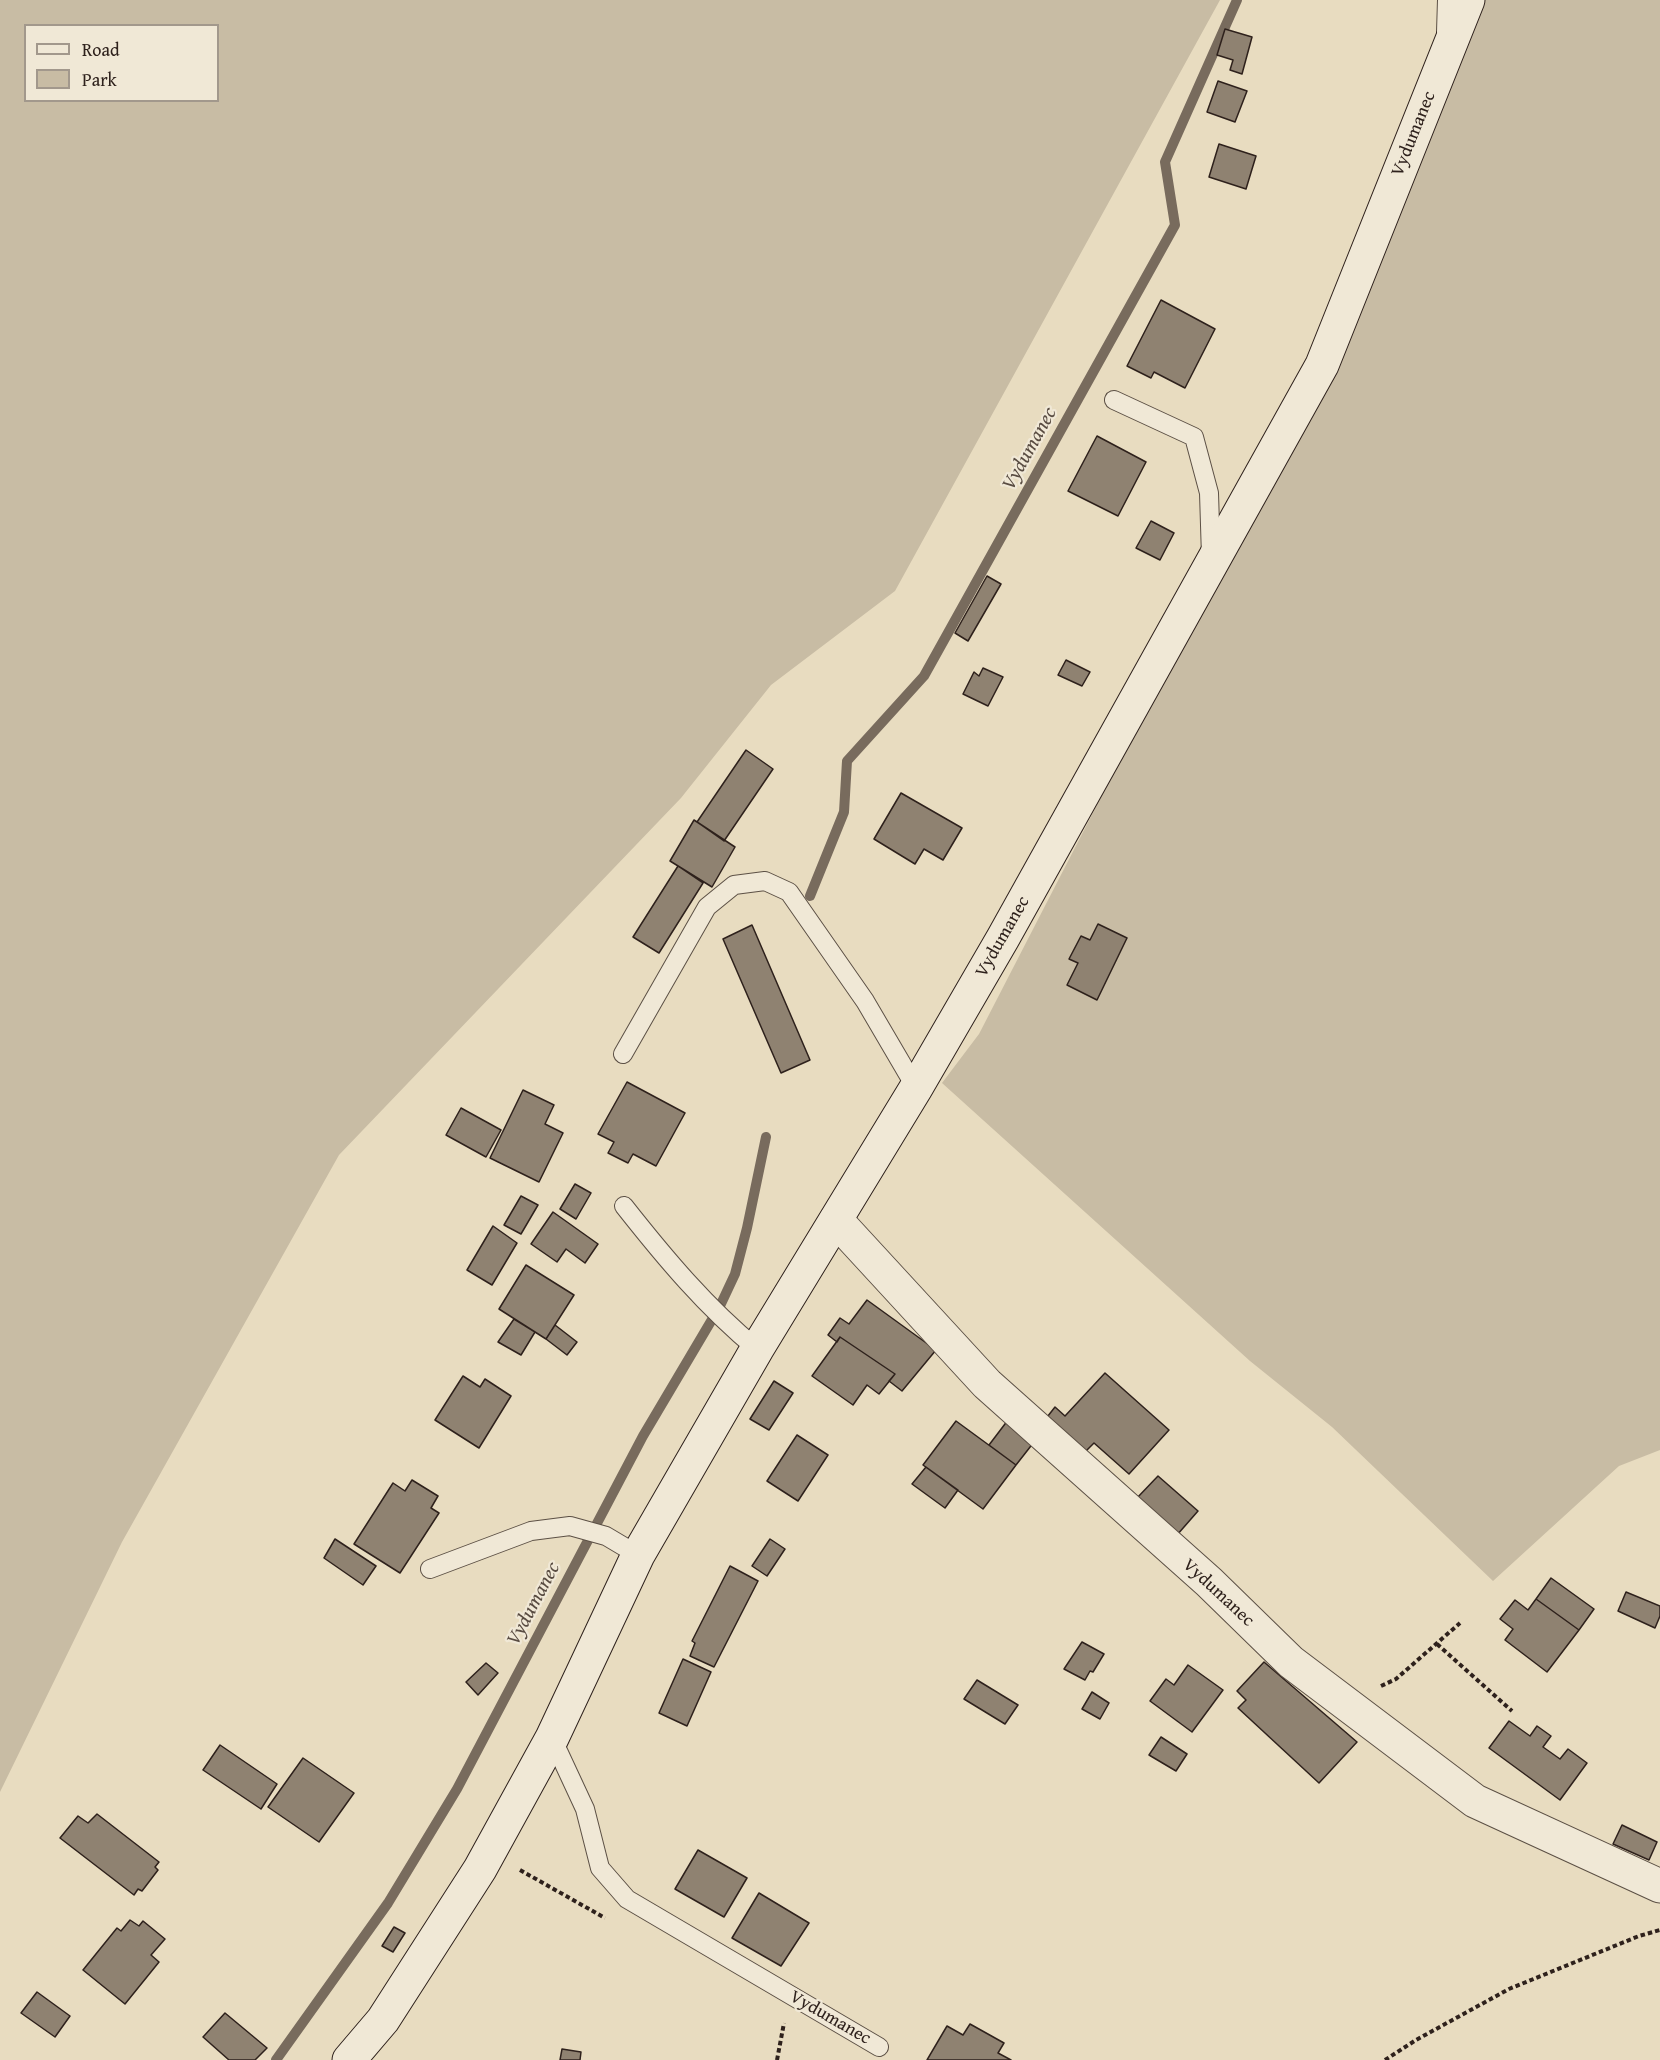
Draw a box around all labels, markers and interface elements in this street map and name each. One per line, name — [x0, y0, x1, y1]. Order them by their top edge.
legend — [24, 24, 219, 102]
text: Road — [82, 36, 120, 63]
text: Park — [82, 66, 117, 93]
street label: Vydumanec — [1387, 88, 1441, 180]
water label: Vydumanec — [997, 403, 1063, 495]
street label: Vydumanec — [971, 893, 1035, 981]
street label: Vydumanec — [1178, 1554, 1258, 1632]
water label: Vydumanec — [502, 1558, 566, 1650]
street label: Vydumanec — [786, 1986, 874, 2050]

